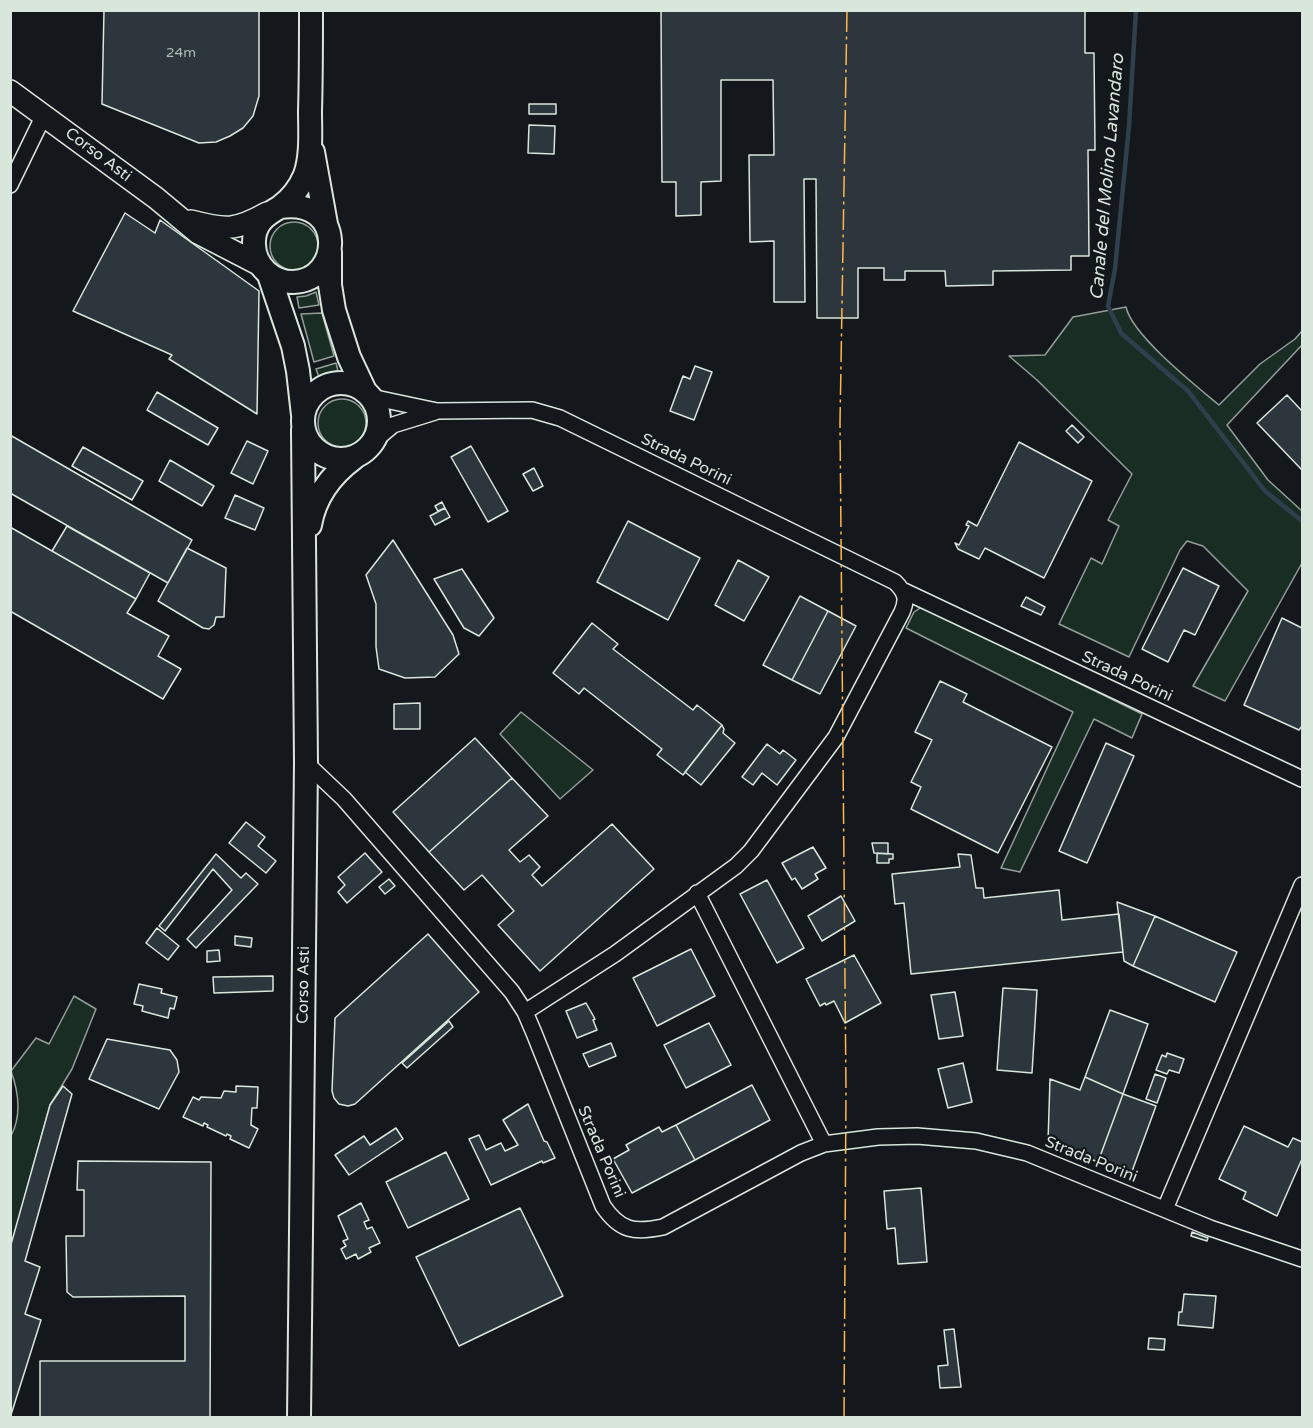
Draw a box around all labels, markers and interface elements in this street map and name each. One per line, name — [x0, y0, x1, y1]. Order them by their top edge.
house number: 24m — [166, 45, 196, 61]
water label: Canale del Molino Lavandaro — [1086, 53, 1130, 301]
street label: Corso Asti — [61, 124, 135, 186]
street label: Strada Porini — [638, 430, 734, 490]
street label: Strada Porini — [1078, 648, 1176, 706]
street label: Corso Asti — [294, 946, 314, 1024]
street label: Strada Porini — [573, 1103, 629, 1201]
street label: Strada Porini — [1042, 1133, 1140, 1187]

